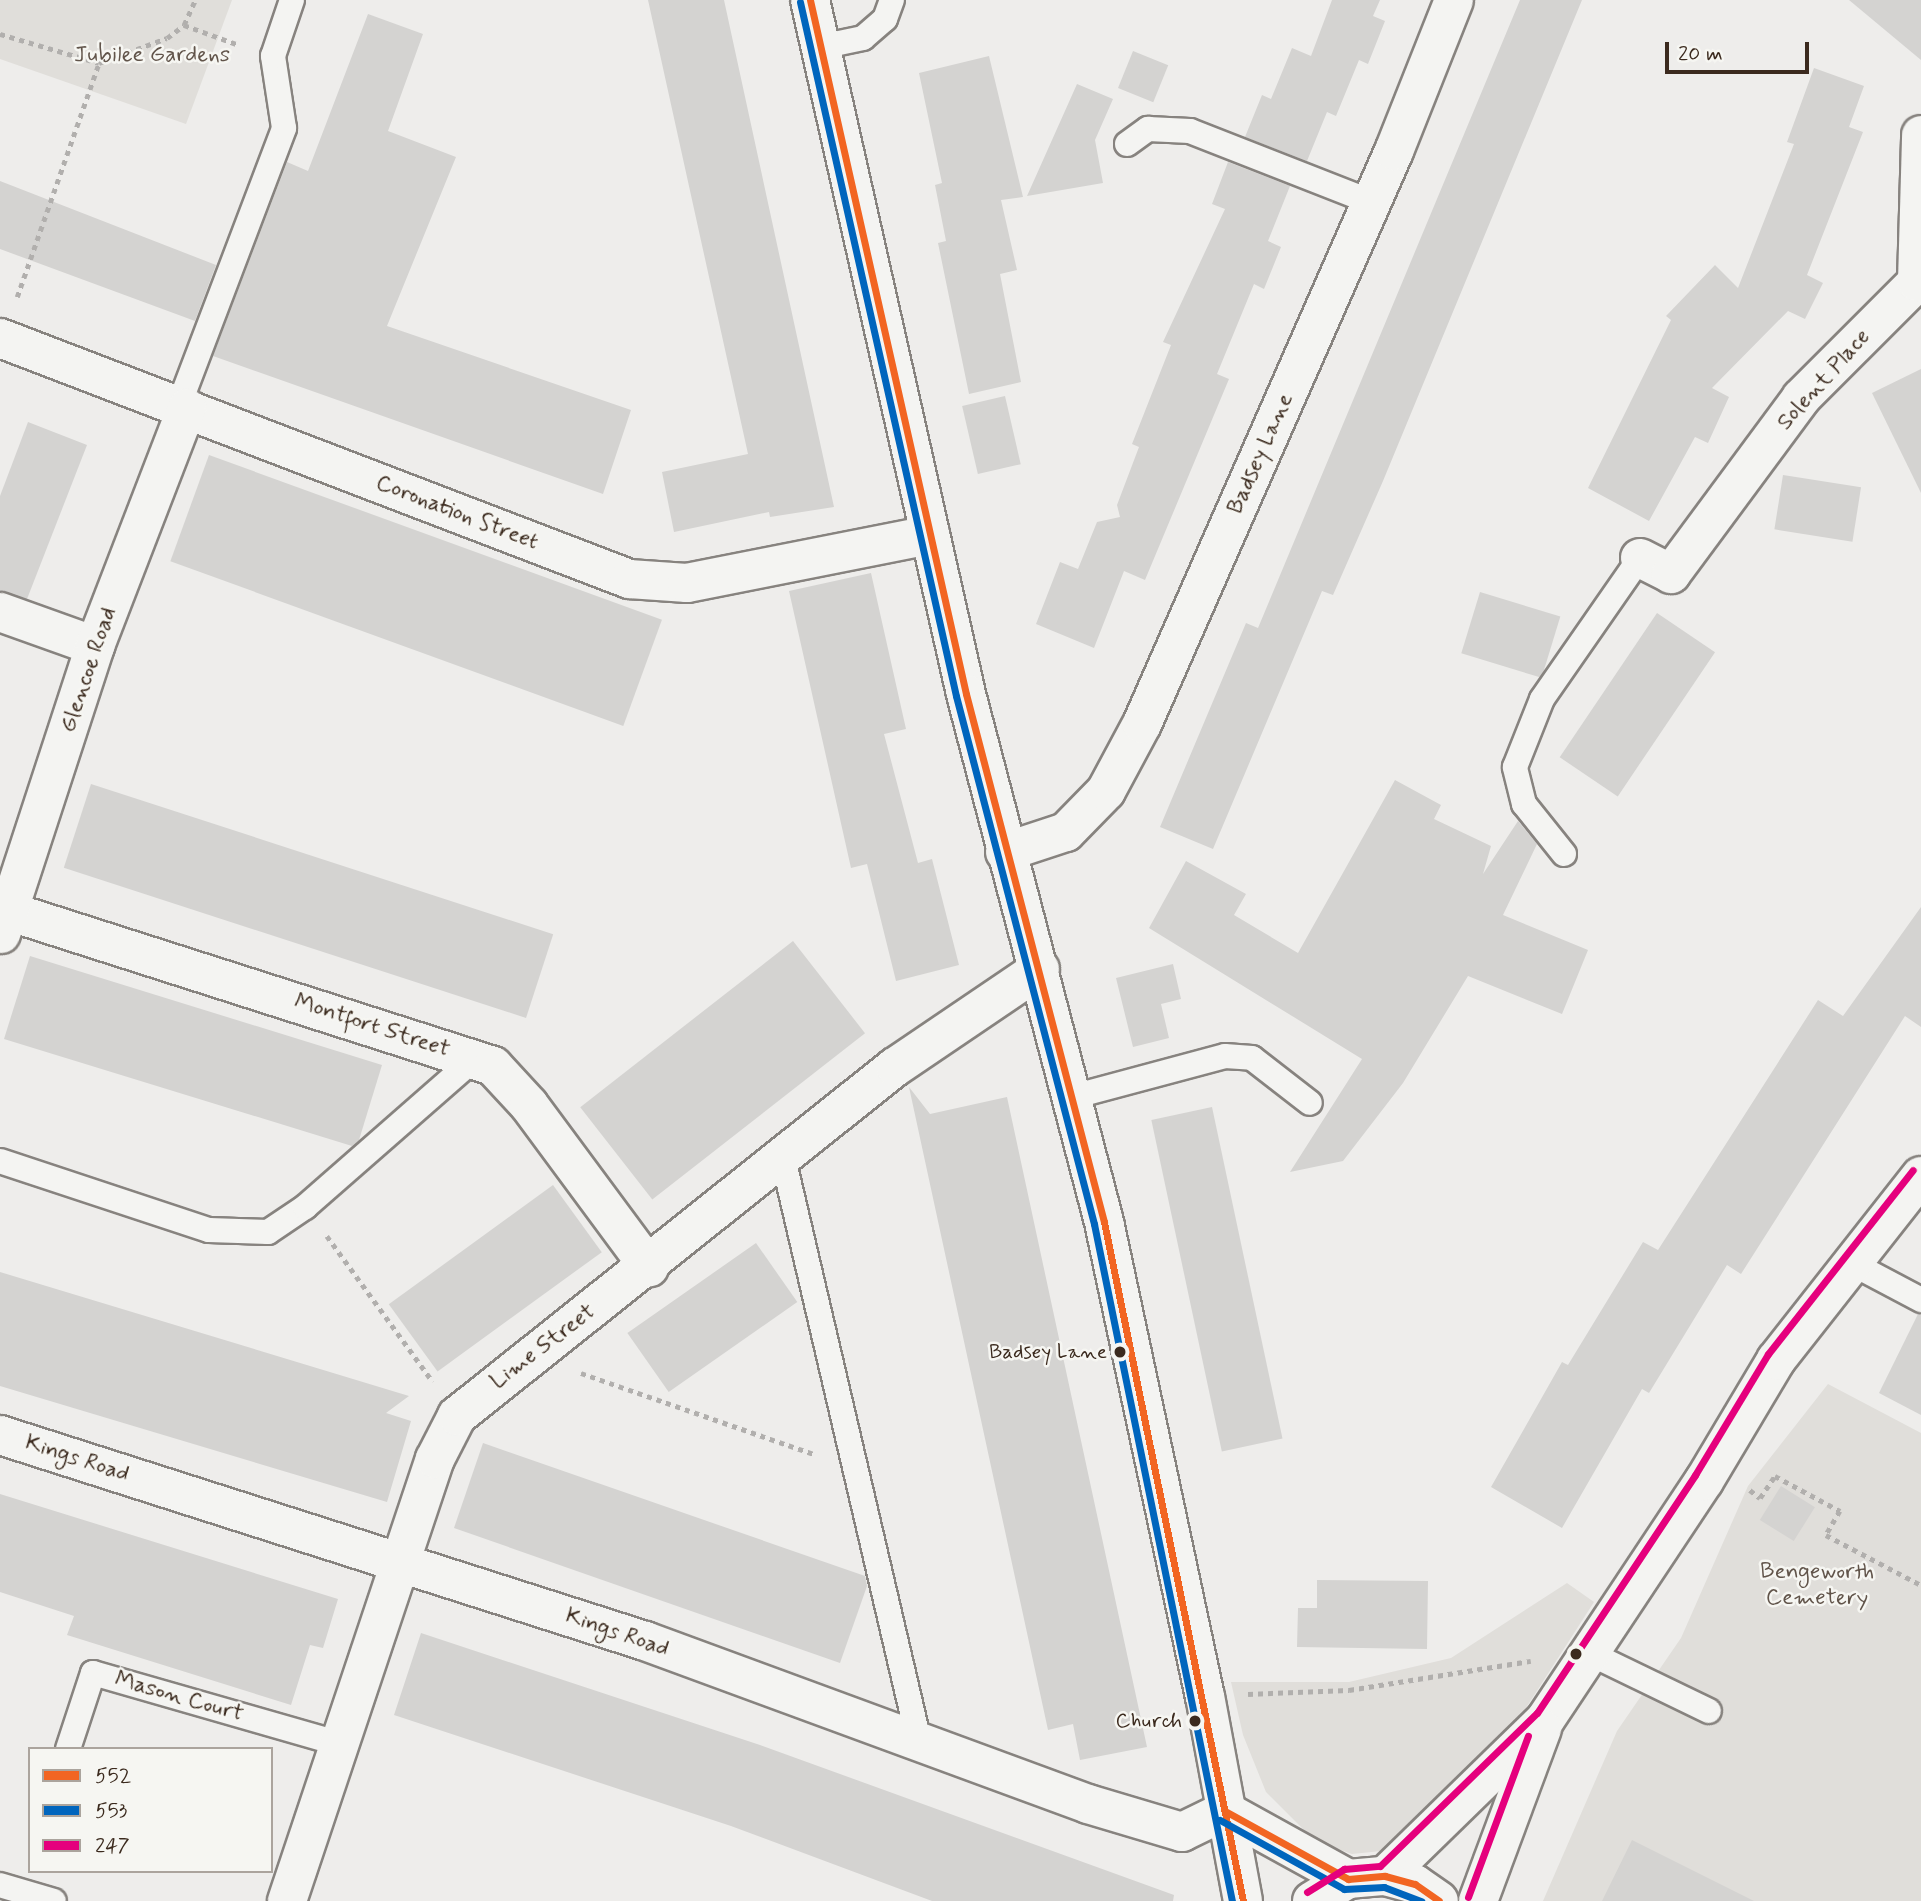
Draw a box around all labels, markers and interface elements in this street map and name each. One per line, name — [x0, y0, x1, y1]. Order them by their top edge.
scale bar — [1669, 28, 1812, 72]
text: 20 m — [1678, 40, 1723, 68]
park label: Jubilee Gardens — [74, 41, 230, 69]
street label: Solent Place — [1771, 324, 1877, 436]
street label: Badsey Lane — [1223, 392, 1299, 516]
street label: Coronation Street — [370, 469, 544, 557]
street label: Glencoe Road — [55, 604, 123, 736]
street label: Montfort Street — [291, 988, 453, 1064]
street label: Lime Street — [485, 1299, 601, 1395]
place label: Badsey Lane — [994, 1339, 1107, 1365]
marker: Badsey Lane — [1113, 1345, 1127, 1359]
street label: Kings Road — [21, 1429, 133, 1489]
park label: Bengeworth Cemetery — [1760, 1558, 1874, 1612]
street label: Kings Road — [561, 1602, 673, 1664]
unlabelled marker — [1569, 1647, 1583, 1661]
street label: Mason Court — [112, 1666, 246, 1728]
place label: Church — [1116, 1708, 1182, 1734]
marker: Church — [1188, 1714, 1202, 1728]
legend — [28, 1747, 273, 1873]
text: 552 — [95, 1762, 131, 1790]
text: 553 — [95, 1797, 127, 1825]
text: 247 — [95, 1832, 130, 1860]

